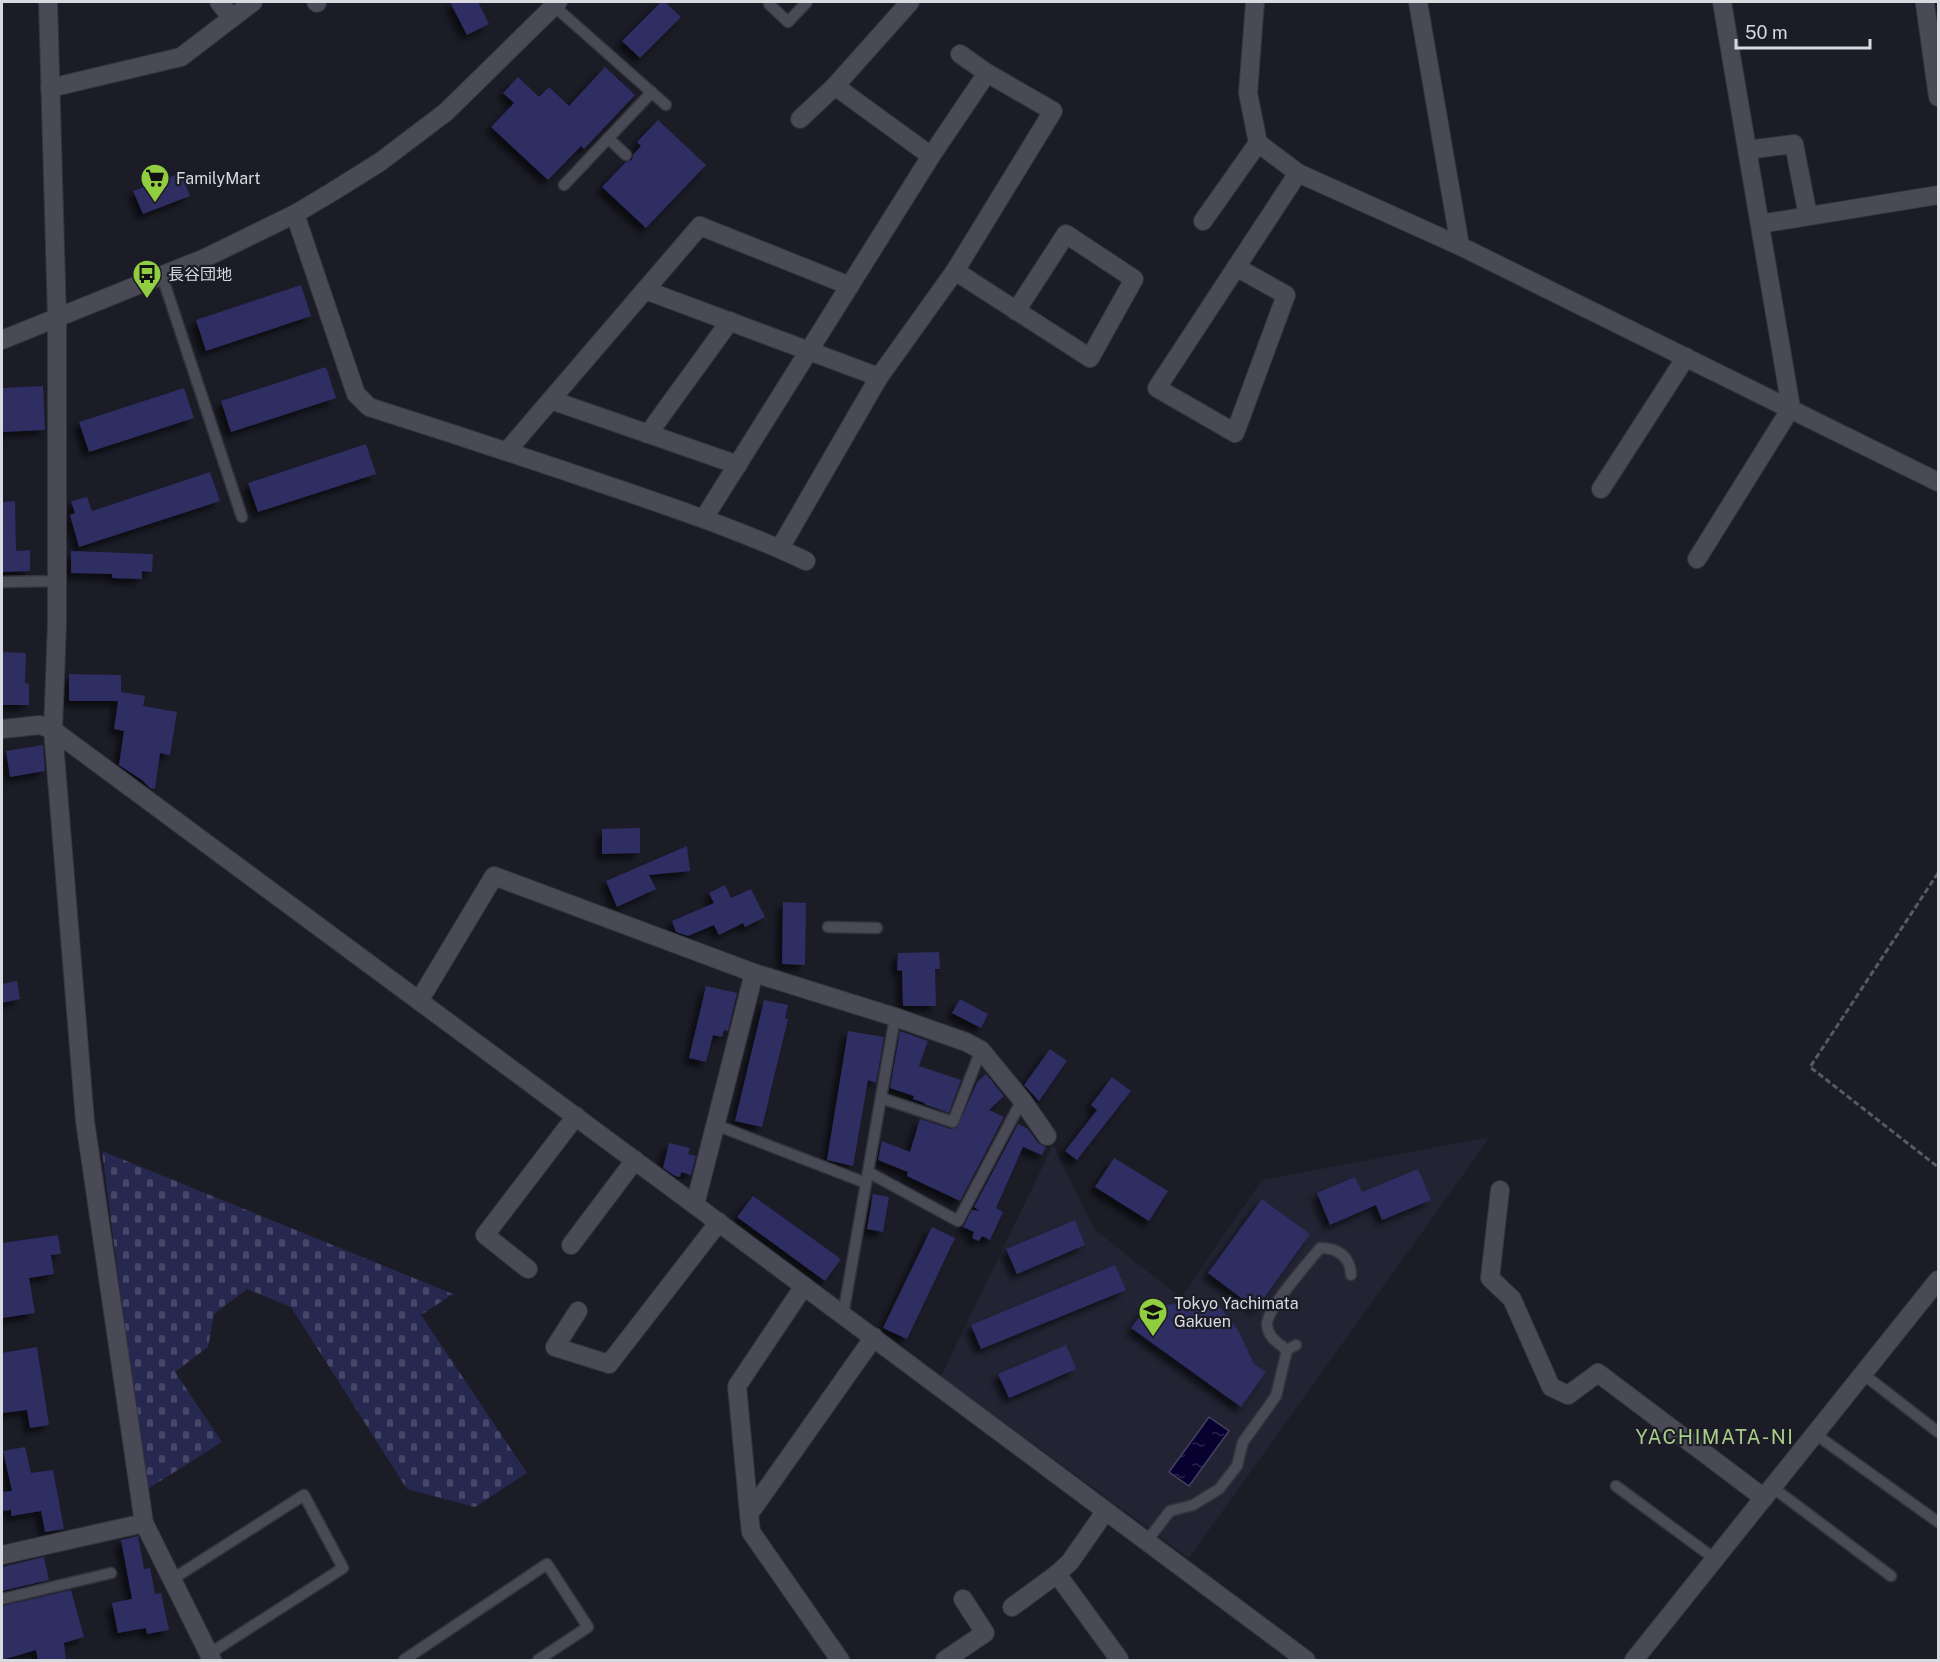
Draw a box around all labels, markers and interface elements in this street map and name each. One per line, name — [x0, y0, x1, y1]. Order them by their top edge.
scale bar — [1736, 12, 1870, 50]
text: 50 m — [1745, 22, 1788, 43]
supermarket icon: FamilyMart — [139, 162, 171, 204]
place label: FamilyMart — [176, 169, 260, 188]
bus stop icon: 長谷団地 — [131, 258, 163, 300]
place label: 長谷団地 — [168, 265, 232, 284]
place label: Tokyo Yachimata Gakuen — [1174, 1294, 1299, 1331]
school or university icon: Tokyo Yachimata Gakuen — [1137, 1296, 1169, 1338]
district label: YACHIMATA-NI — [1636, 1425, 1794, 1449]

